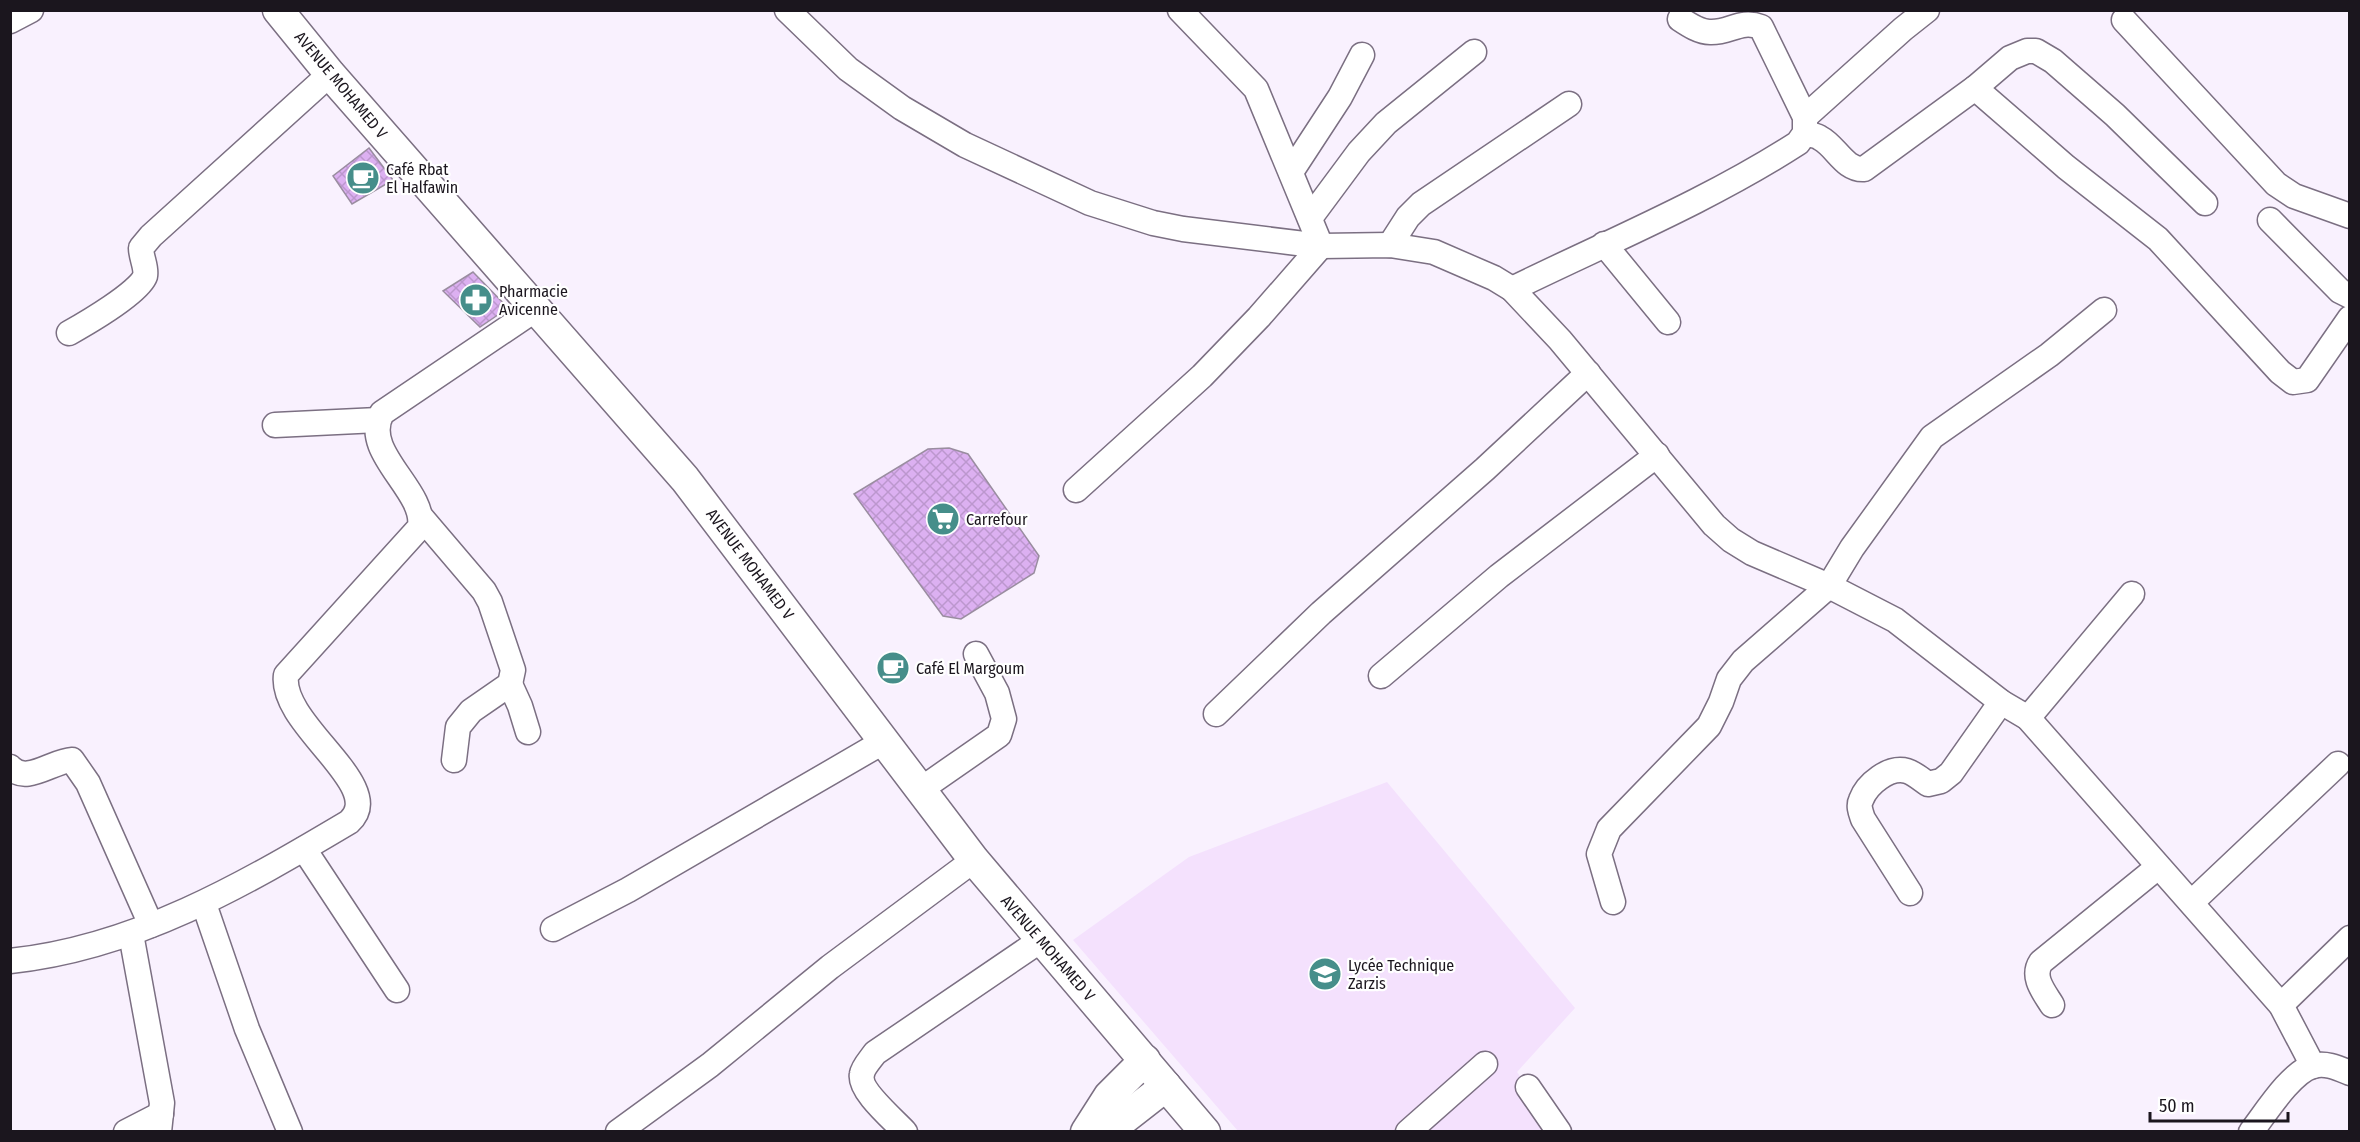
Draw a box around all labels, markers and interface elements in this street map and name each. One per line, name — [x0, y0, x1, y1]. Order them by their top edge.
street label: AVENUE MOHAMED V — [291, 28, 392, 143]
cafe icon: Café Rbat El Halfawin — [345, 160, 381, 196]
place label: Café Rbat El Halfawin — [386, 160, 458, 197]
pharmacy icon: Pharmacie Avicenne — [458, 282, 494, 318]
place label: Pharmacie Avicenne — [499, 282, 568, 319]
supermarket icon: Carrefour — [925, 501, 961, 537]
street label: AVENUE MOHAMED V — [702, 505, 798, 624]
place label: Carrefour — [966, 510, 1028, 529]
cafe icon: Café El Margoum — [875, 650, 911, 686]
place label: Café El Margoum — [916, 659, 1025, 678]
street label: AVENUE MOHAMED V — [997, 891, 1100, 1005]
school or university icon: Lycée Technique Zarzis — [1307, 956, 1343, 992]
place label: Lycée Technique Zarzis — [1348, 956, 1454, 993]
scale bar — [2150, 1085, 2288, 1123]
text: 50 m — [2159, 1095, 2195, 1117]

